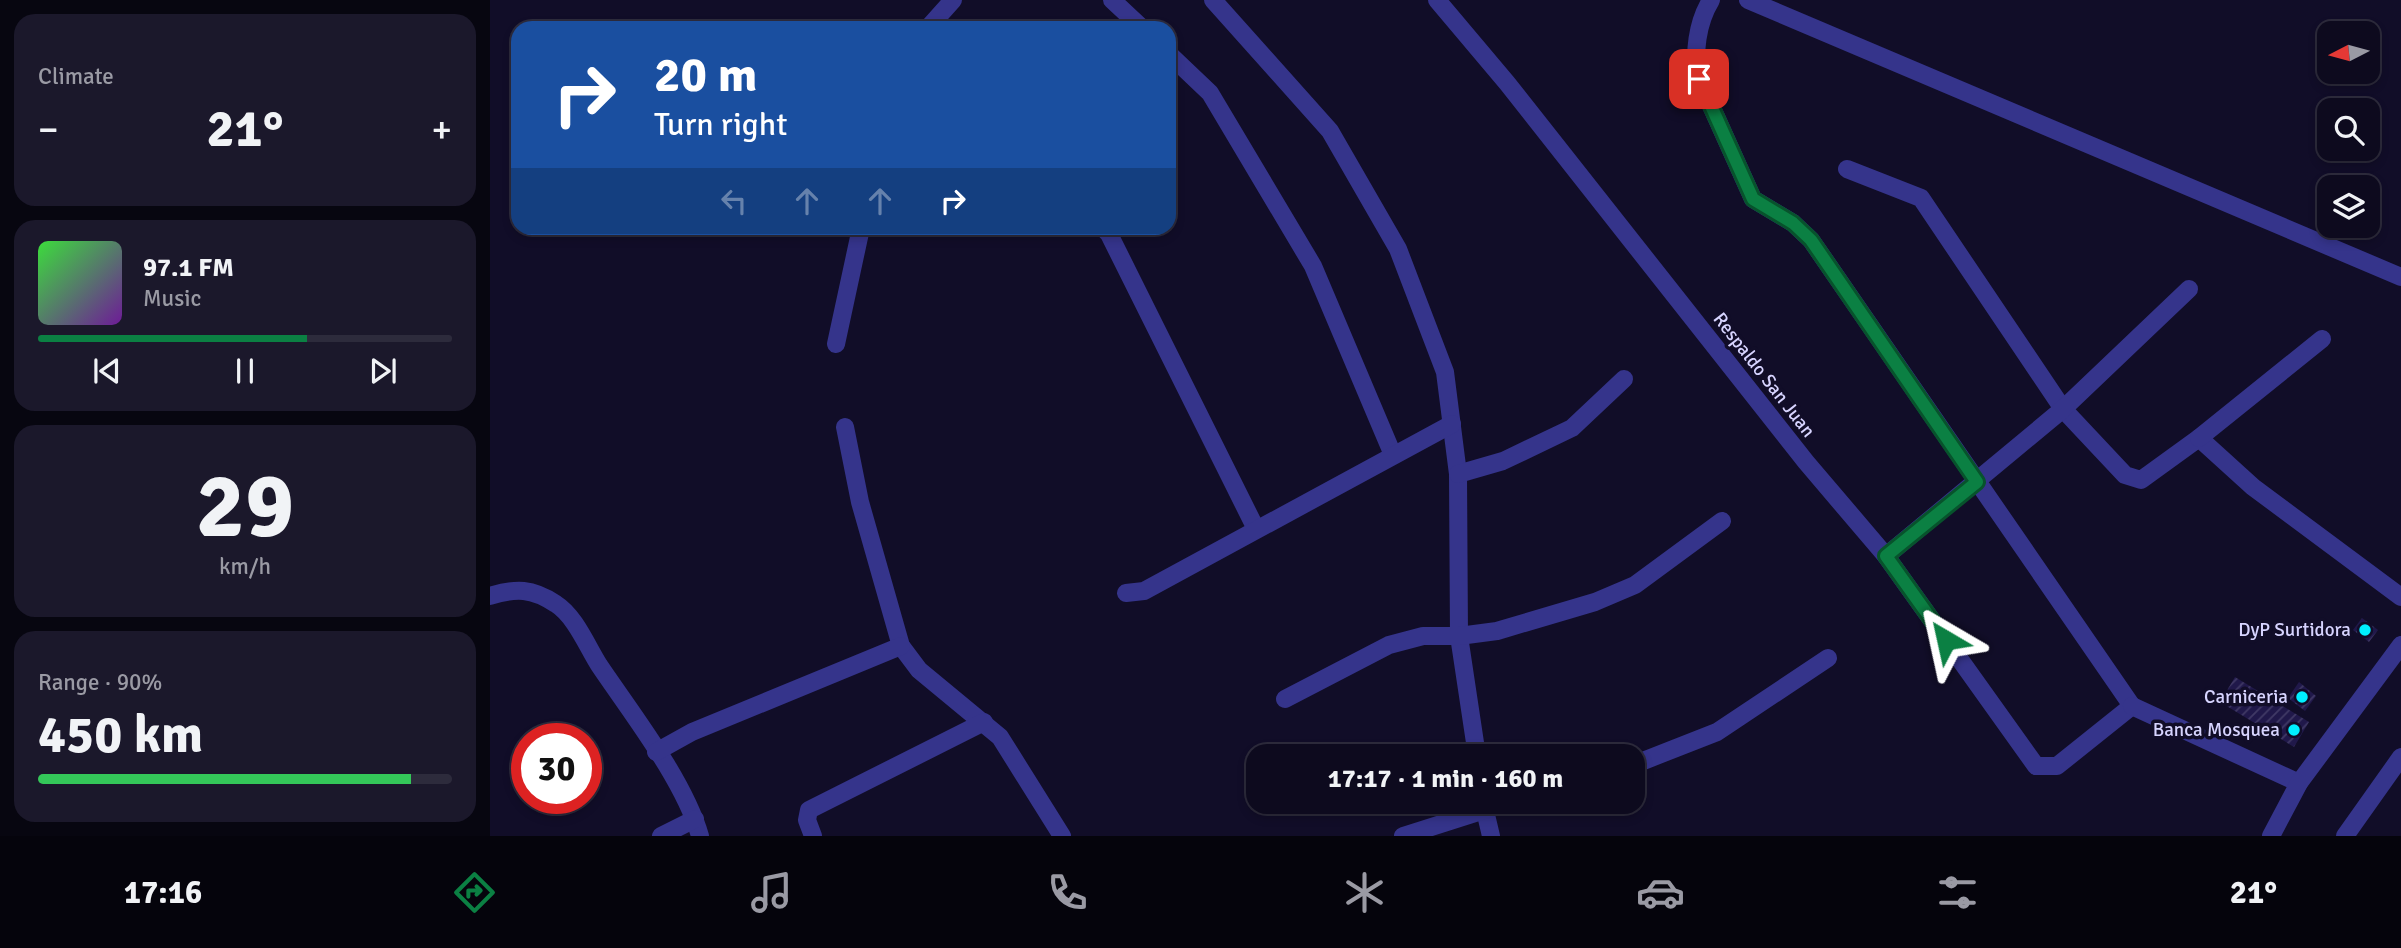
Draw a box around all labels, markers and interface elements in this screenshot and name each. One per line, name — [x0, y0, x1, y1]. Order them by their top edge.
north arrow — [2317, 21, 2380, 84]
map controls — [2317, 21, 2380, 238]
text: 20 m — [654, 45, 757, 105]
icon: right — [539, 49, 630, 140]
pin — [1669, 49, 1729, 109]
icon: arrive — [1680, 60, 1718, 98]
text: Climate — [38, 62, 114, 91]
text: 21° — [207, 97, 283, 161]
button: search — [2317, 98, 2380, 161]
text: Turn right — [654, 105, 787, 144]
text: − — [38, 106, 59, 153]
text: + — [431, 106, 452, 153]
button: layers — [2317, 175, 2380, 238]
icon: left — [715, 182, 753, 220]
icon: ahead — [788, 182, 826, 220]
icon: ahead — [861, 182, 899, 220]
icon: right — [934, 182, 972, 220]
text: 97.1 FM — [143, 252, 234, 284]
text: Music — [143, 284, 201, 313]
street label: Respaldo San Juan — [1708, 308, 1820, 442]
icon: previous — [88, 352, 126, 390]
icon: pause — [226, 352, 264, 390]
icon: next — [364, 352, 402, 390]
text: 29 — [196, 450, 294, 563]
text: km/h — [219, 552, 271, 581]
position arrow — [1909, 603, 1983, 677]
place label: DyP Surtidora — [2238, 618, 2351, 642]
marker: DyP Surtidora — [2357, 622, 2373, 638]
text: Range · 90% — [38, 668, 162, 697]
place label: Carniceria — [2204, 685, 2288, 709]
marker: Carniceria — [2294, 689, 2310, 705]
text: 450 km — [38, 703, 203, 767]
place label: Banca Mosquea — [2153, 718, 2280, 742]
marker: Banca Mosquea — [2286, 722, 2302, 738]
speed limit sign: 30 — [511, 723, 602, 814]
text: 17:17 · 1 min · 160 m — [1328, 763, 1563, 795]
icon: directions — [450, 868, 499, 917]
icon: music — [747, 868, 796, 917]
icon: phone — [1043, 868, 1092, 917]
icon: climate — [1340, 868, 1389, 917]
icon: car — [1636, 868, 1685, 917]
icon: filters — [1933, 868, 1982, 917]
text: 17:16 — [124, 873, 202, 912]
text: 21° — [2230, 873, 2277, 912]

